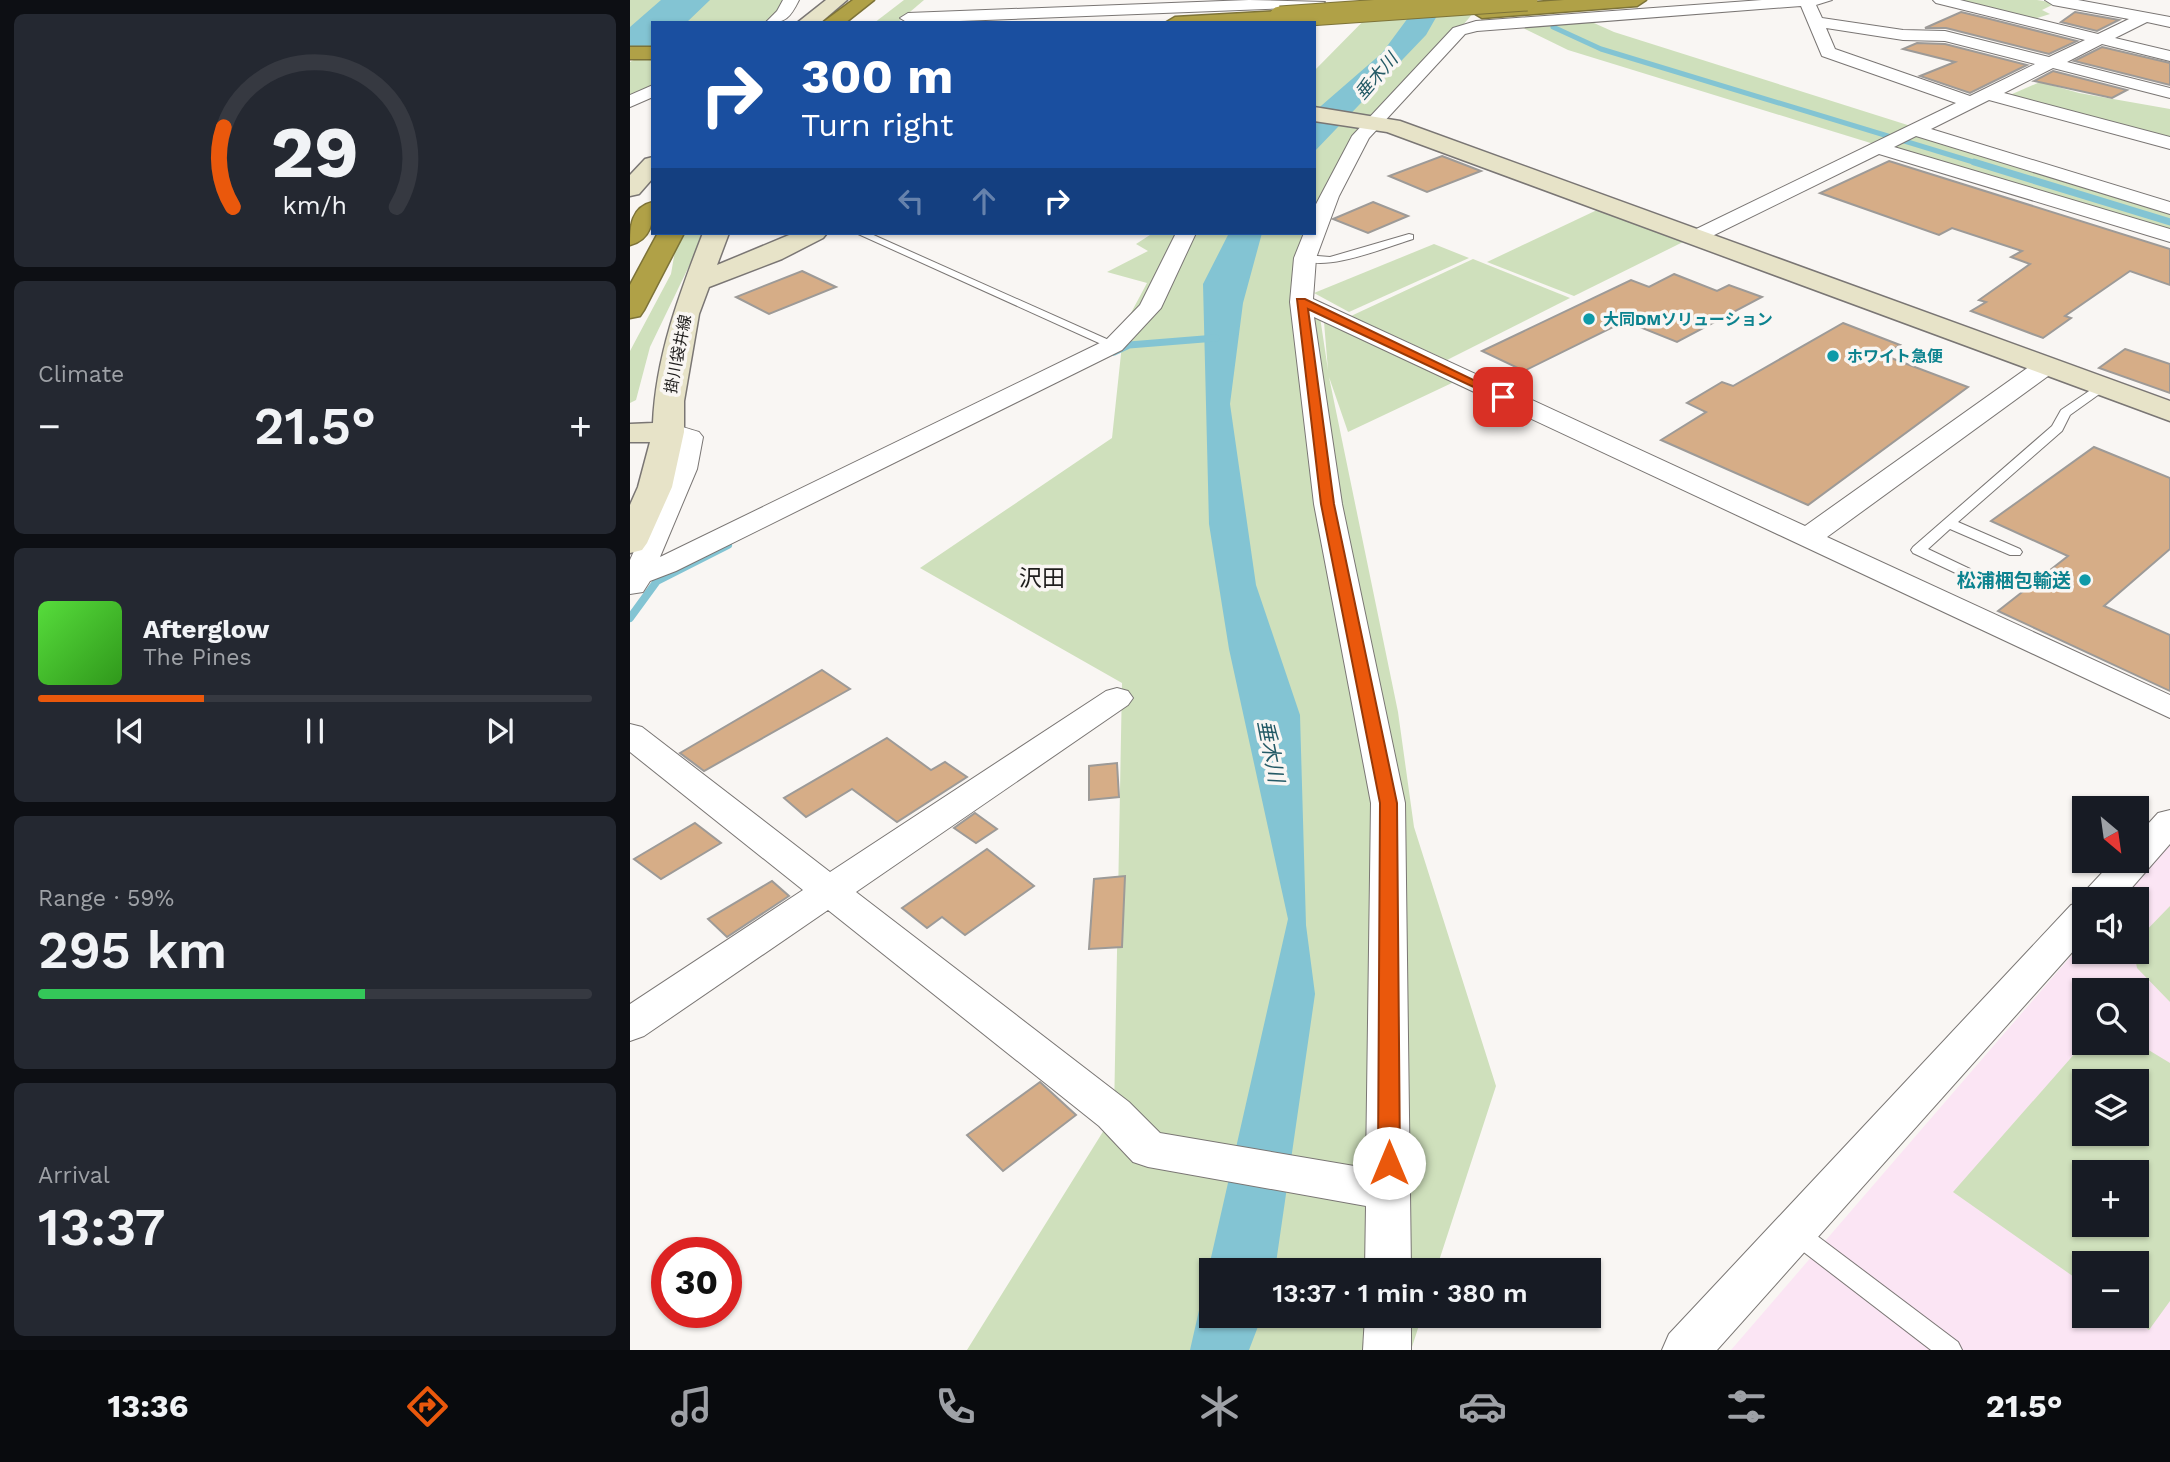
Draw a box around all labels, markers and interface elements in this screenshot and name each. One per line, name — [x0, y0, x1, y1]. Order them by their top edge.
text: 300 m — [801, 47, 953, 105]
water label: 垂木川 — [1350, 47, 1403, 103]
icon: right — [686, 49, 777, 140]
text: Turn right — [801, 106, 953, 144]
text: 29 — [271, 109, 359, 195]
icon: left — [892, 182, 930, 220]
icon: ahead — [965, 182, 1003, 220]
icon: right — [1038, 182, 1076, 220]
text: km/h — [283, 190, 347, 219]
place label: 大同DMソリューション — [1603, 310, 1773, 329]
marker: 大同DMソリューション — [1581, 311, 1597, 327]
street label: 掛川袋井線 — [661, 313, 695, 395]
place label: ホワイト急便 — [1847, 347, 1943, 366]
marker: ホワイト急便 — [1825, 348, 1841, 364]
text: Climate — [38, 361, 124, 388]
pin — [1473, 367, 1533, 427]
icon: arrive — [1484, 378, 1522, 416]
text: 21.5° — [254, 396, 376, 457]
text: − — [38, 404, 61, 448]
text: + — [569, 404, 592, 448]
district label: 沢田 — [1019, 565, 1065, 592]
place label: 松浦梱包輸送 — [1957, 569, 2071, 592]
marker: 松浦梱包輸送 — [2077, 572, 2093, 588]
text: Afterglow — [143, 614, 269, 644]
text: The Pines — [143, 644, 252, 671]
icon: previous — [111, 712, 149, 750]
icon: pause — [296, 712, 334, 750]
icon: next — [481, 712, 519, 750]
water label: 垂木川 — [1253, 718, 1290, 786]
north arrow — [2072, 796, 2149, 873]
map controls — [2072, 796, 2149, 1328]
text: Range · 59% — [38, 885, 174, 912]
button: sound — [2072, 887, 2149, 964]
text: 295 km — [38, 920, 227, 981]
button: search — [2072, 978, 2149, 1055]
button: layers — [2072, 1069, 2149, 1146]
position arrow — [1352, 1126, 1426, 1200]
button: + — [2072, 1160, 2149, 1237]
text: Arrival — [38, 1162, 110, 1189]
text: 13:37 — [38, 1197, 166, 1258]
speed limit sign: 30 — [651, 1237, 742, 1328]
button: − — [2072, 1251, 2149, 1328]
text: 13:37 · 1 min · 380 m — [1272, 1278, 1528, 1308]
icon: directions — [403, 1382, 452, 1431]
icon: music — [667, 1382, 716, 1431]
icon: phone — [931, 1382, 980, 1431]
icon: climate — [1195, 1382, 1244, 1431]
icon: car — [1458, 1382, 1507, 1431]
icon: filters — [1722, 1382, 1771, 1431]
text: 13:36 — [107, 1387, 189, 1425]
text: 21.5° — [1986, 1387, 2063, 1425]

